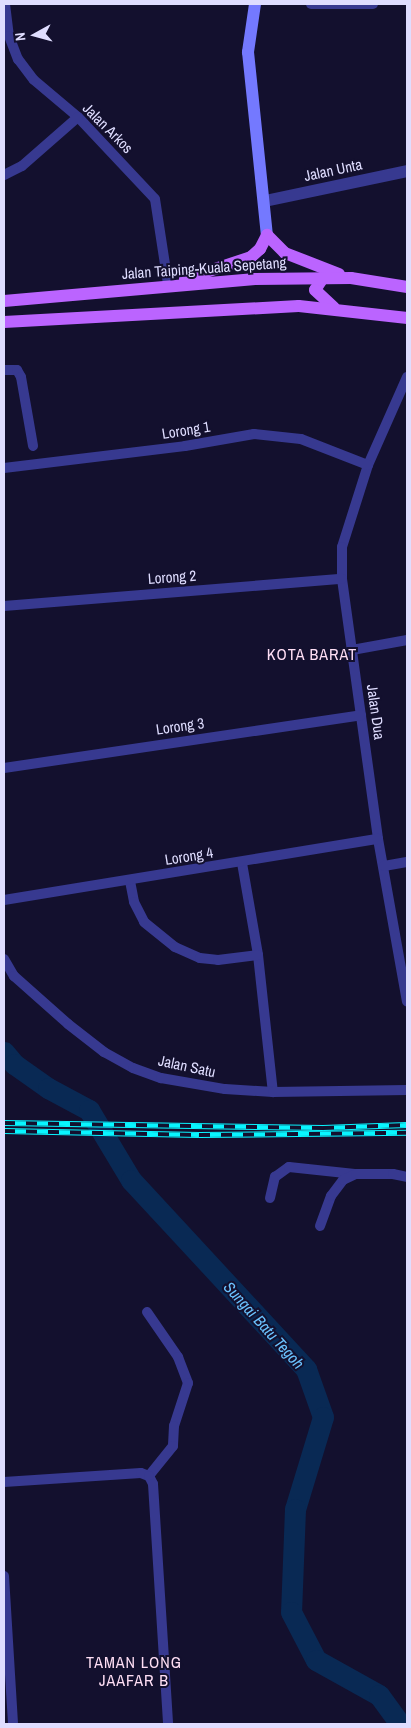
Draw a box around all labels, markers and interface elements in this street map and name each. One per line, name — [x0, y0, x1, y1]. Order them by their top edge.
north arrow — [10, 10, 60, 60]
text: N — [11, 32, 30, 42]
street label: Jalan Arkos — [79, 99, 137, 157]
street label: Jalan Unta — [302, 155, 364, 185]
street label: Jalan Taiping-Kuala Sepetang — [121, 253, 287, 283]
street label: Lorong 1 — [161, 417, 211, 443]
street label: Lorong 2 — [147, 566, 197, 588]
district label: KOTA BARAT — [265, 644, 359, 664]
street label: Jalan Dua — [363, 683, 389, 741]
street label: Lorong 3 — [155, 714, 205, 738]
street label: Lorong 4 — [164, 843, 214, 869]
street label: Jalan Satu — [157, 1051, 217, 1081]
water label: Sungai Batu Tegoh — [220, 1277, 308, 1373]
district label: TAMAN LONG JAAFAR B — [85, 1652, 183, 1690]

